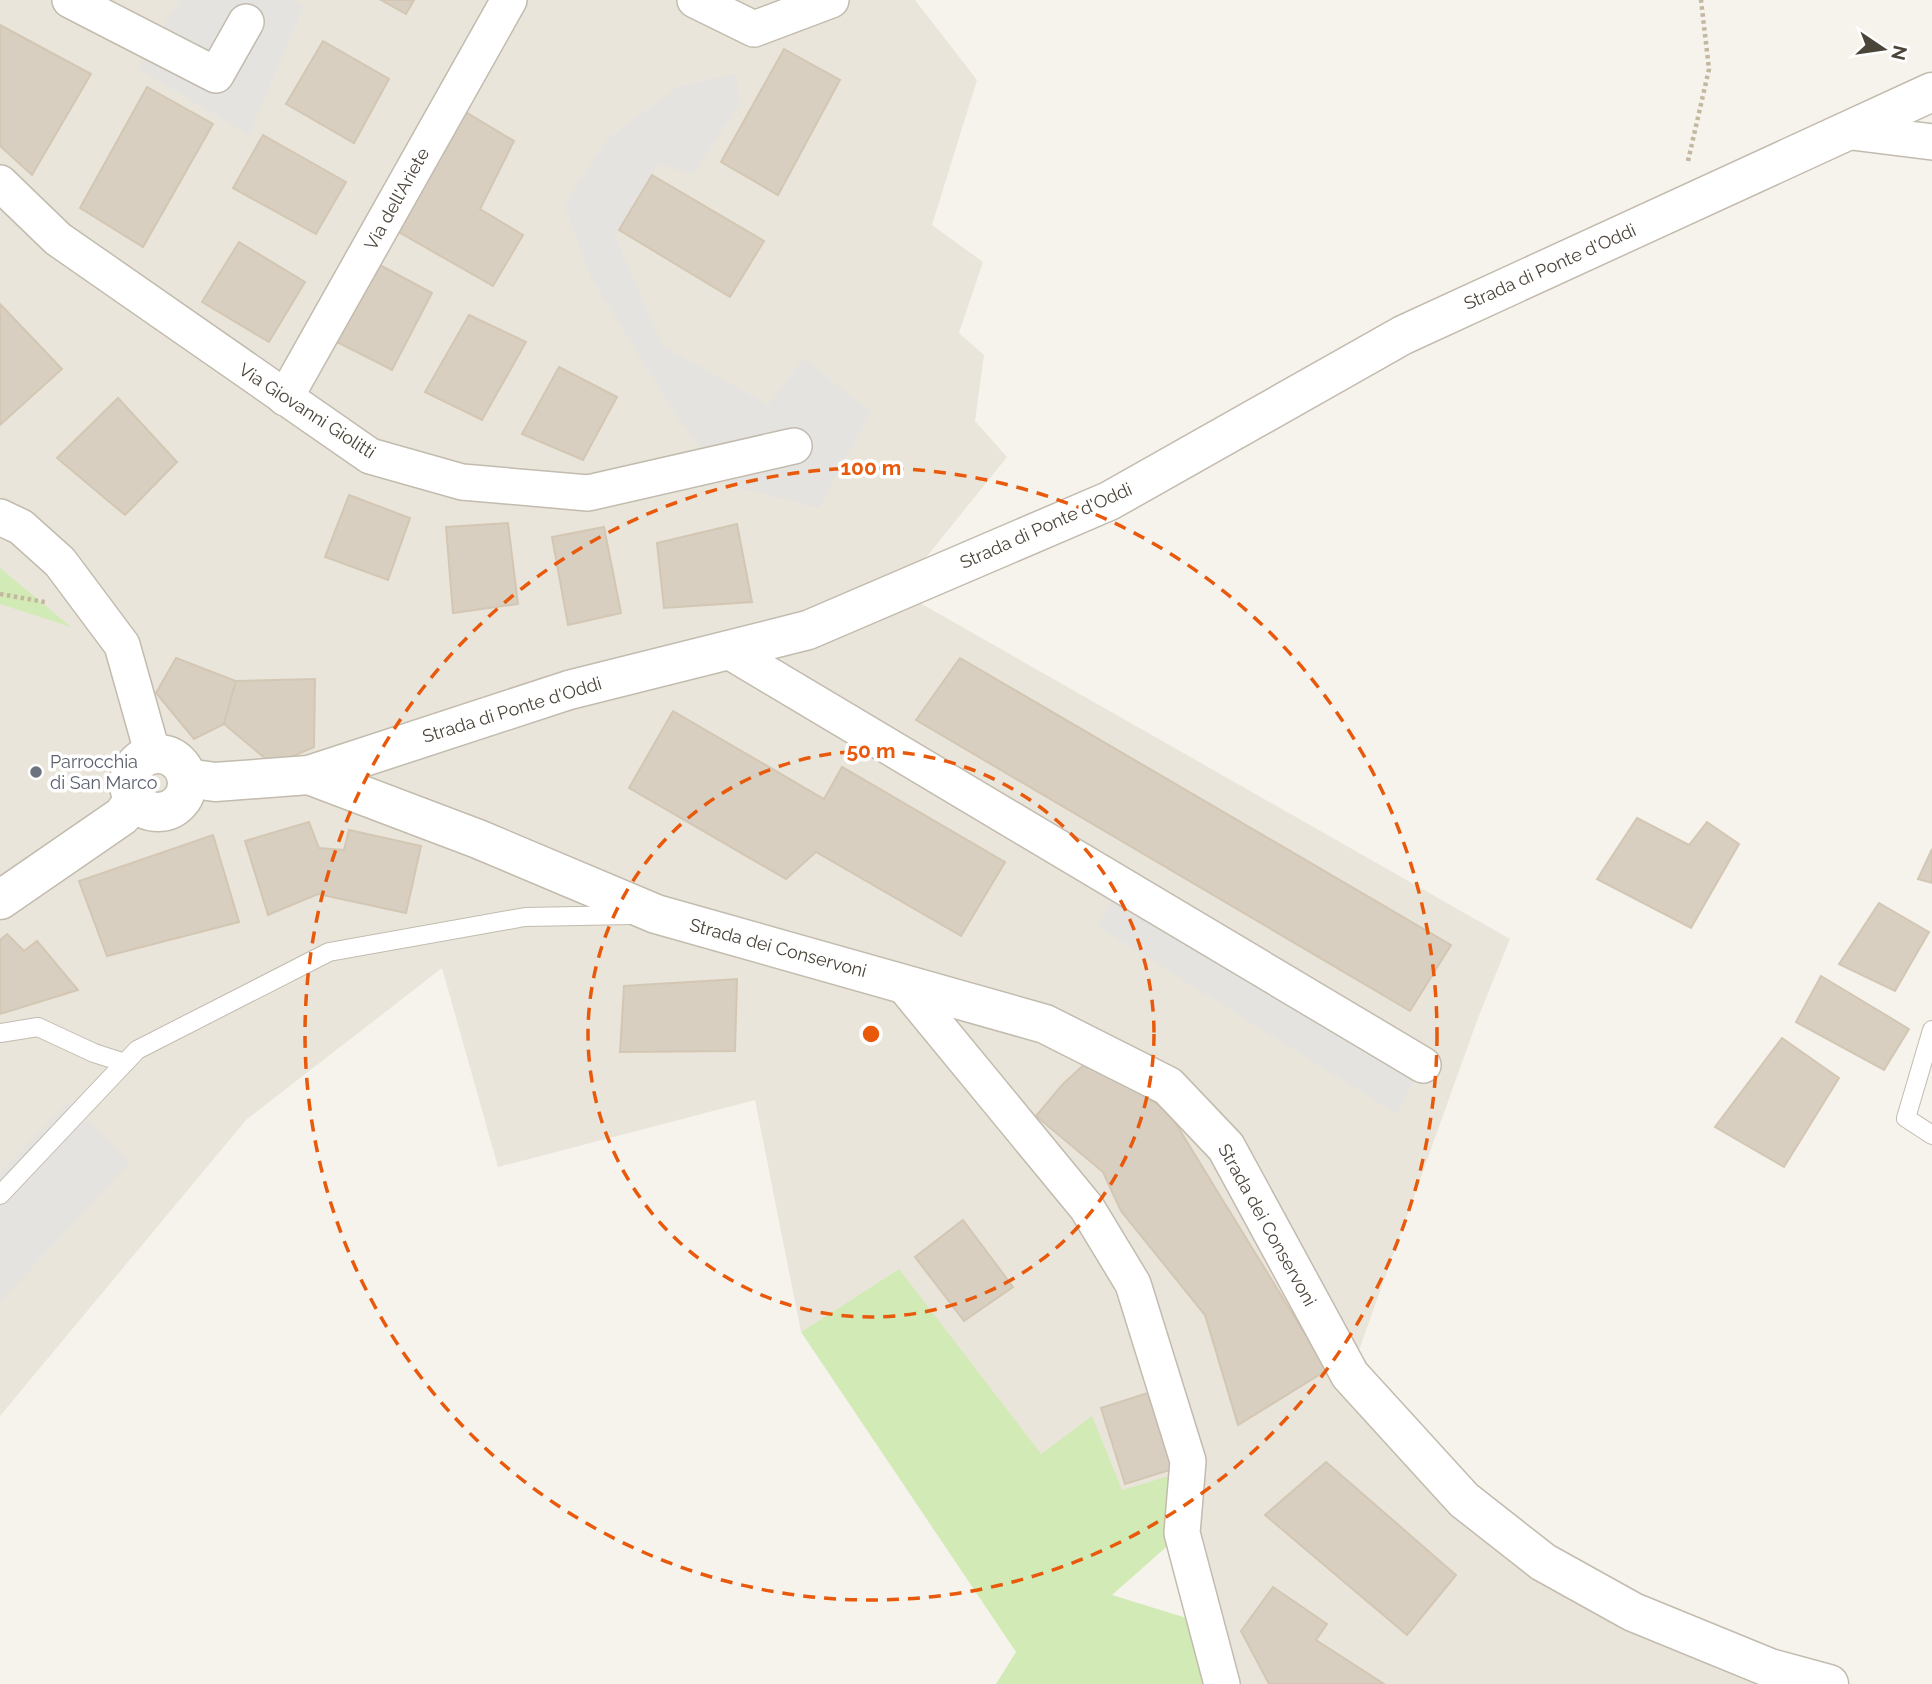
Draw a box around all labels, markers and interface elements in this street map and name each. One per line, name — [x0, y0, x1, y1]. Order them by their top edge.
north arrow — [1848, 14, 1918, 84]
text: N — [1887, 43, 1912, 62]
street label: Via dell'Ariete — [360, 144, 433, 254]
street label: Strada di Ponte d'Oddi — [1461, 219, 1639, 314]
street label: Via Giovanni Giolitti — [235, 359, 380, 463]
text: 100 m — [841, 455, 901, 480]
street label: Strada di Ponte d'Oddi — [957, 478, 1135, 573]
street label: Strada di Ponte d'Oddi — [420, 672, 604, 747]
text: 50 m — [846, 738, 896, 763]
place label: Parrocchia di San Marco — [50, 751, 158, 793]
marker: Parrocchia di San Marco — [28, 764, 44, 780]
street label: Strada dei Conservoni — [687, 914, 869, 981]
centre of rings — [859, 1022, 883, 1046]
street label: Strada dei Conservoni — [1214, 1140, 1321, 1310]

